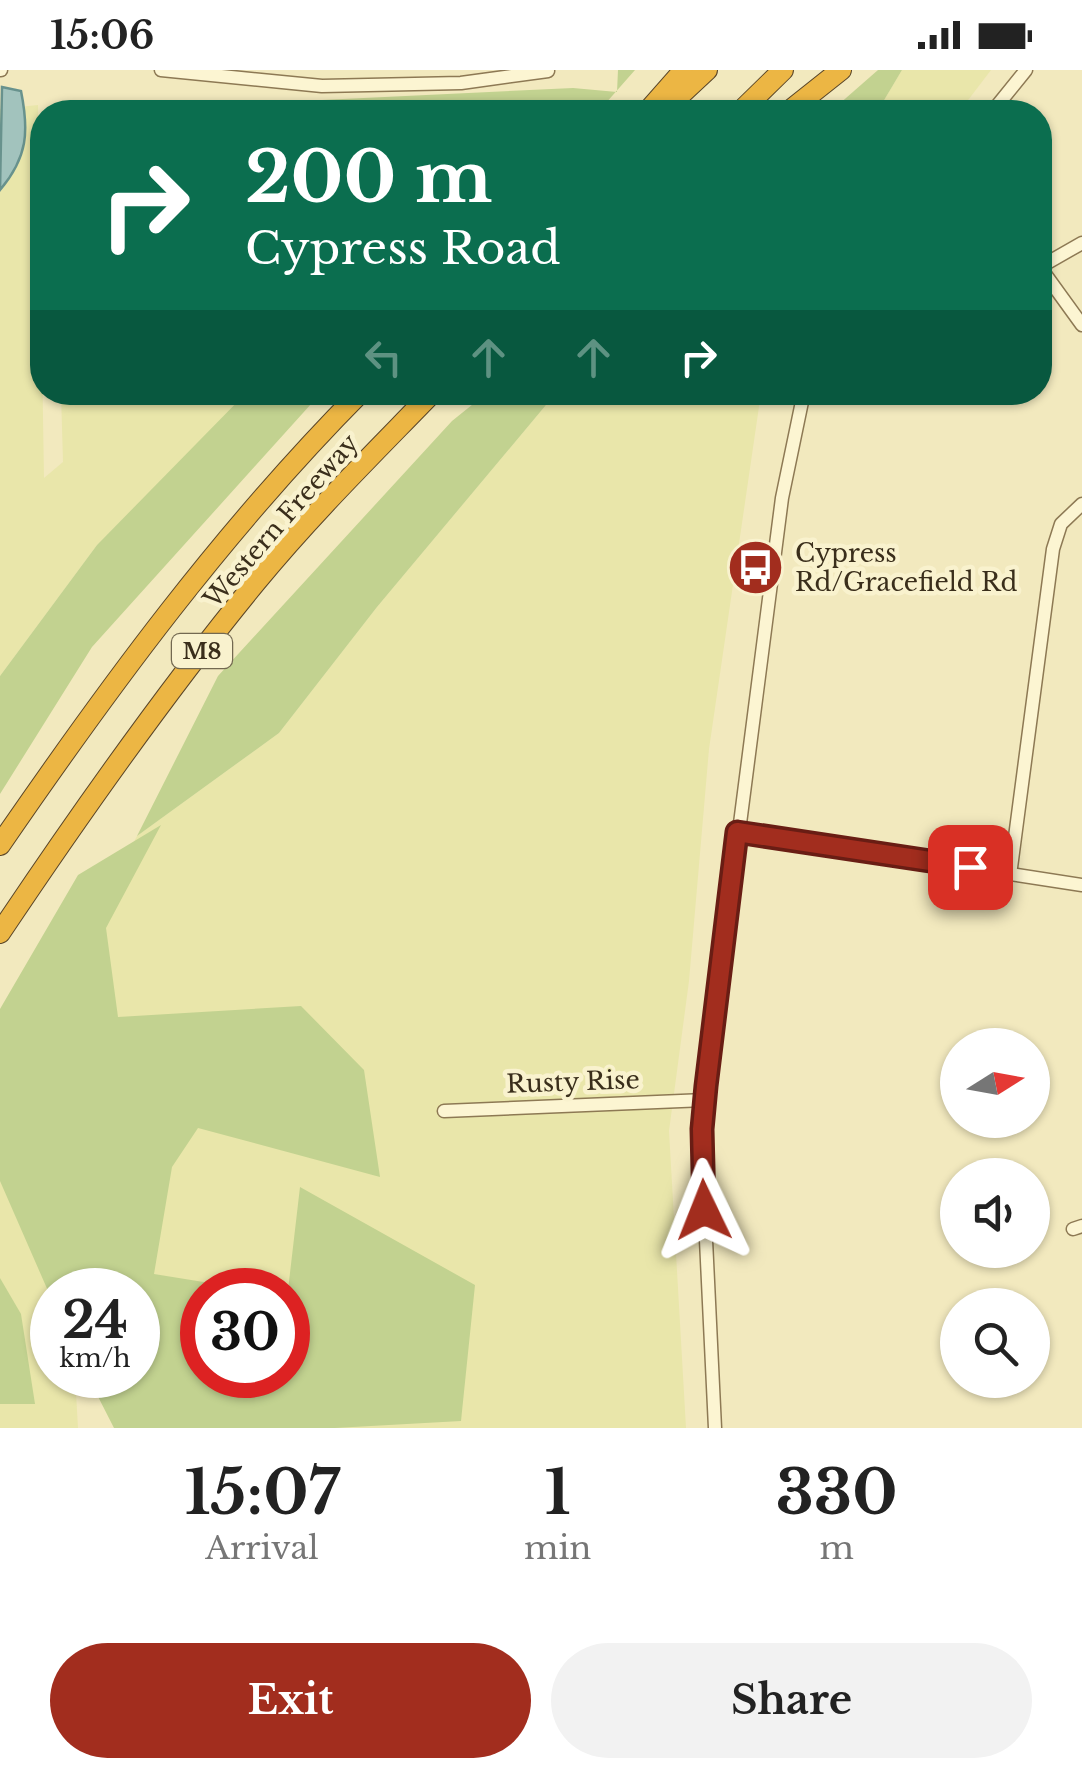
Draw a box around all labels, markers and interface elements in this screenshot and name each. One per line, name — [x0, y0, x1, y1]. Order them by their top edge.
text: 15:06 — [50, 12, 154, 59]
text: 200 m — [245, 134, 492, 221]
icon: right — [80, 140, 210, 270]
text: Cypress Road — [245, 220, 561, 276]
icon: left — [356, 330, 411, 385]
icon: ahead — [461, 330, 516, 385]
icon: ahead — [566, 330, 621, 385]
icon: right — [671, 330, 726, 385]
street label: Western Freeway — [196, 428, 365, 615]
bus stop icon: Cypress Rd/Gracefield Rd — [726, 537, 786, 597]
place label: Cypress Rd/Gracefield Rd — [795, 538, 1017, 598]
road number: M8 — [172, 634, 232, 668]
pin — [928, 825, 1013, 910]
icon: arrive — [943, 840, 998, 895]
north arrow — [940, 1028, 1050, 1138]
map controls — [940, 1028, 1050, 1398]
street label: Rusty Rise — [506, 1064, 640, 1100]
position arrow — [652, 1158, 756, 1262]
button: sound — [940, 1158, 1050, 1268]
speed limit sign: 30 — [180, 1268, 310, 1398]
button: search — [940, 1288, 1050, 1398]
text: 24 — [62, 1289, 128, 1352]
text: km/h — [60, 1343, 130, 1374]
text: 15:07 — [184, 1456, 340, 1530]
text: 1 — [545, 1456, 571, 1530]
text: 330 — [776, 1456, 898, 1530]
text: Arrival — [205, 1528, 319, 1568]
text: min — [524, 1528, 591, 1568]
text: m — [819, 1528, 854, 1568]
button: Exit — [50, 1643, 531, 1758]
button: Share — [551, 1643, 1032, 1758]

